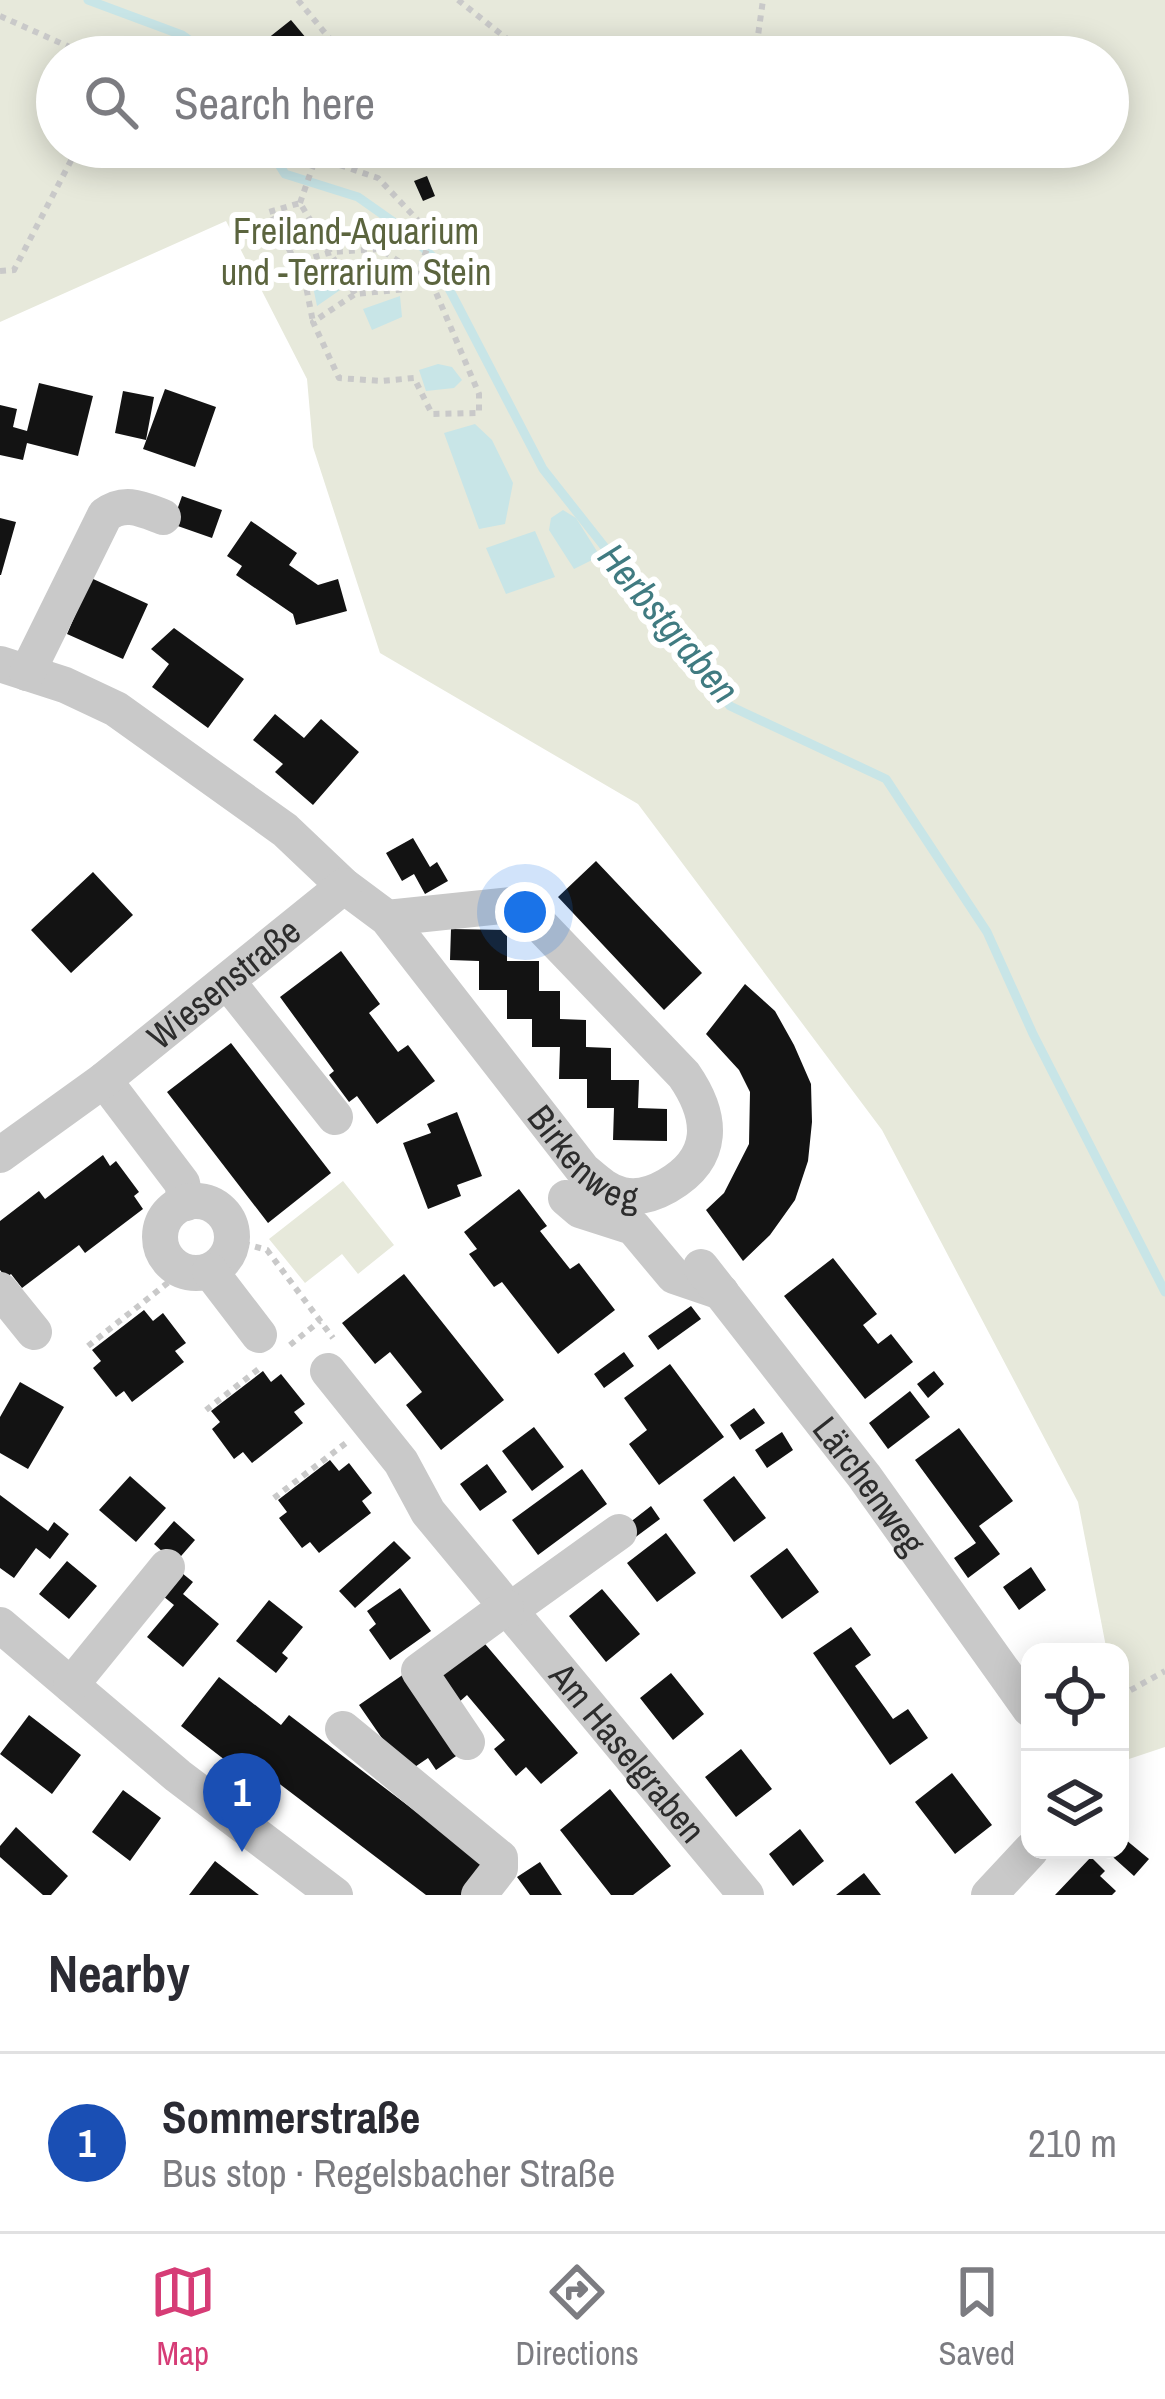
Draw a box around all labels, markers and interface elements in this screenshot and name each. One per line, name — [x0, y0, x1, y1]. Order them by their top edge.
search box — [36, 36, 1129, 168]
icon: search — [78, 69, 144, 135]
text: Search here — [174, 72, 375, 133]
park label: Freiland-Aquarium und -Terrarium Stein — [221, 207, 491, 296]
water label: Herbstgraben — [587, 532, 751, 714]
your location — [495, 882, 555, 942]
street label: Wiesenstraße — [137, 907, 310, 1060]
street label: Birkenweg — [517, 1095, 640, 1221]
street label: Lärchenweg — [802, 1406, 937, 1565]
map controls — [1021, 1643, 1129, 1859]
button: locate — [1021, 1643, 1129, 1751]
street label: Am Haselgraben — [538, 1652, 716, 1852]
button: layers — [1021, 1751, 1129, 1859]
pin: 1 — [203, 1753, 281, 1852]
text: Nearby — [48, 1939, 190, 2008]
text: Sommerstraße — [162, 2086, 420, 2147]
text: 1 — [78, 2117, 96, 2169]
text: 210 m — [1028, 2117, 1117, 2169]
text: Bus stop · Regelsbacher Straße — [162, 2147, 615, 2199]
tab: Map — [150, 2259, 216, 2375]
tab: Directions — [515, 2259, 639, 2375]
tab: Saved — [938, 2259, 1015, 2375]

